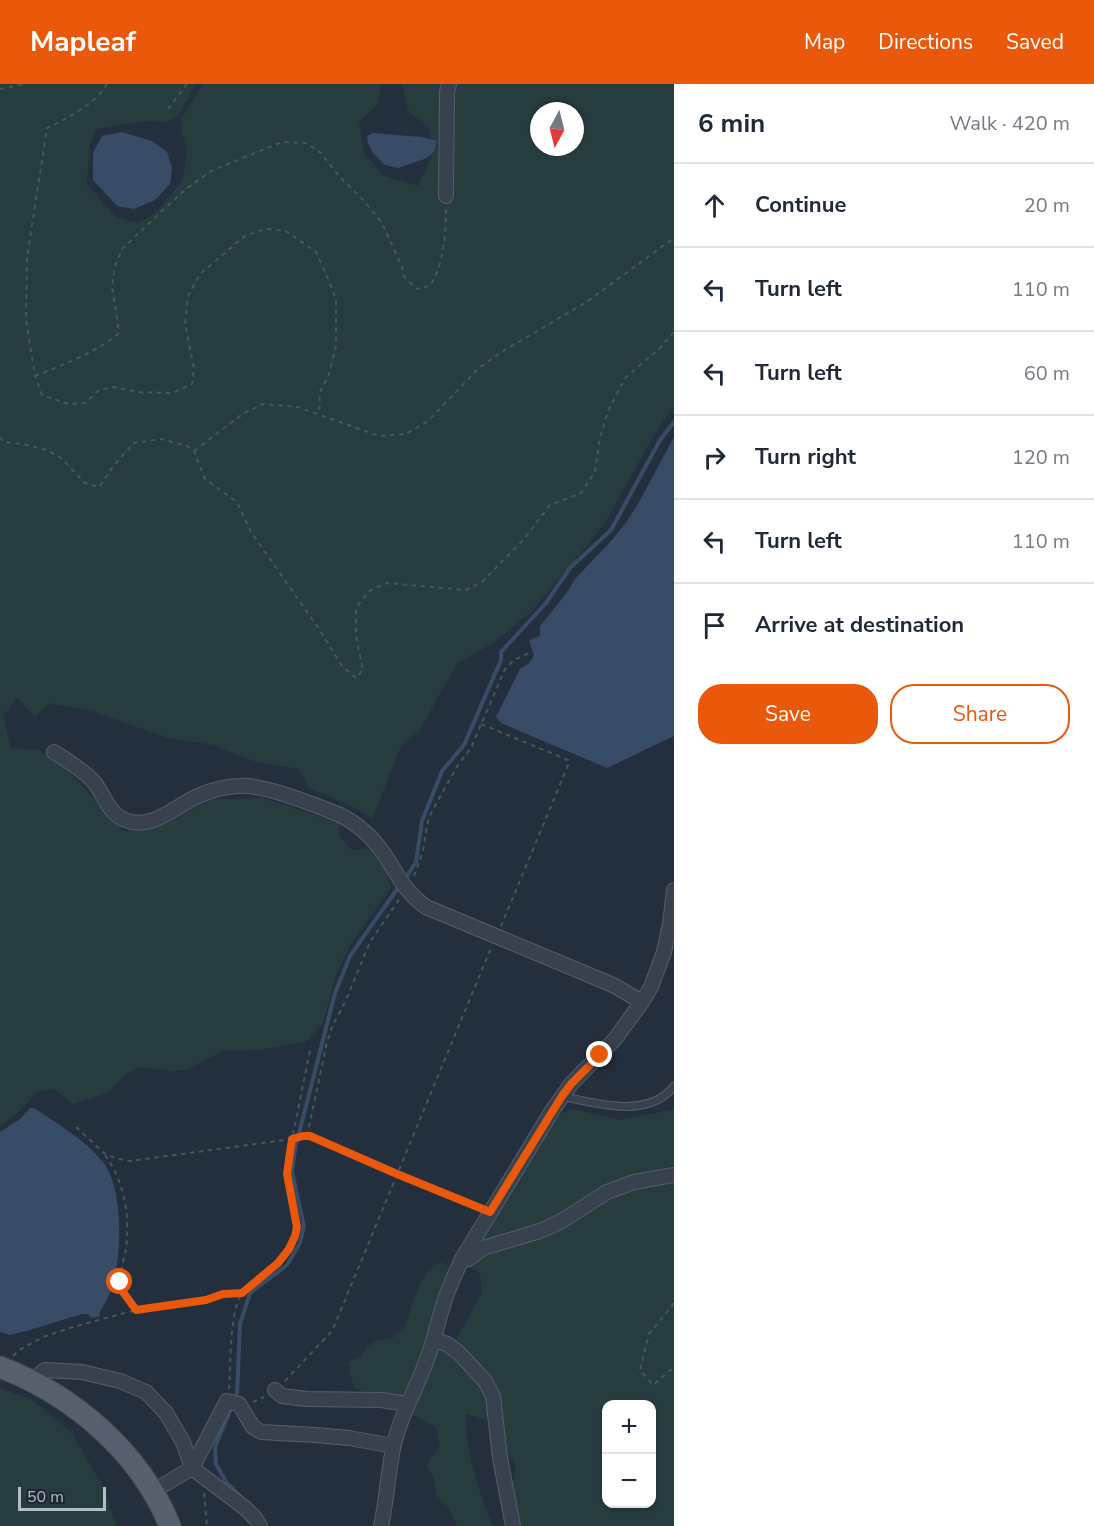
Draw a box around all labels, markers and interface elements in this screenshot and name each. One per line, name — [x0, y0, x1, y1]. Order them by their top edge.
text: Mapleaf — [30, 23, 136, 61]
text: Map — [804, 28, 845, 56]
text: Directions — [878, 28, 973, 56]
text: Saved — [1006, 28, 1064, 56]
north arrow — [530, 102, 584, 156]
text: 6 min — [698, 106, 765, 141]
text: Walk · 420 m — [950, 110, 1070, 137]
icon: ahead — [698, 189, 731, 222]
text: Continue — [755, 190, 846, 220]
text: 20 m — [1024, 192, 1070, 219]
icon: left — [698, 273, 731, 306]
text: Turn left — [755, 274, 842, 304]
text: 110 m — [1012, 276, 1070, 303]
icon: left — [698, 357, 731, 390]
text: Turn left — [755, 358, 842, 388]
text: 60 m — [1024, 360, 1070, 387]
icon: right — [698, 441, 731, 474]
text: Turn right — [755, 442, 856, 472]
text: 120 m — [1012, 444, 1070, 471]
icon: left — [698, 525, 731, 558]
text: Turn left — [755, 526, 842, 556]
text: 110 m — [1012, 528, 1070, 555]
icon: arrive — [698, 609, 731, 642]
text: Arrive at destination — [755, 610, 964, 640]
button: Save — [698, 684, 878, 744]
button: Share — [890, 684, 1070, 744]
route end — [586, 1041, 612, 1067]
route start — [106, 1268, 132, 1294]
map controls — [602, 1400, 656, 1508]
button: + — [602, 1400, 656, 1454]
button: − — [602, 1454, 656, 1508]
scale bar — [18, 1484, 106, 1512]
text: 50 m — [27, 1486, 64, 1508]

